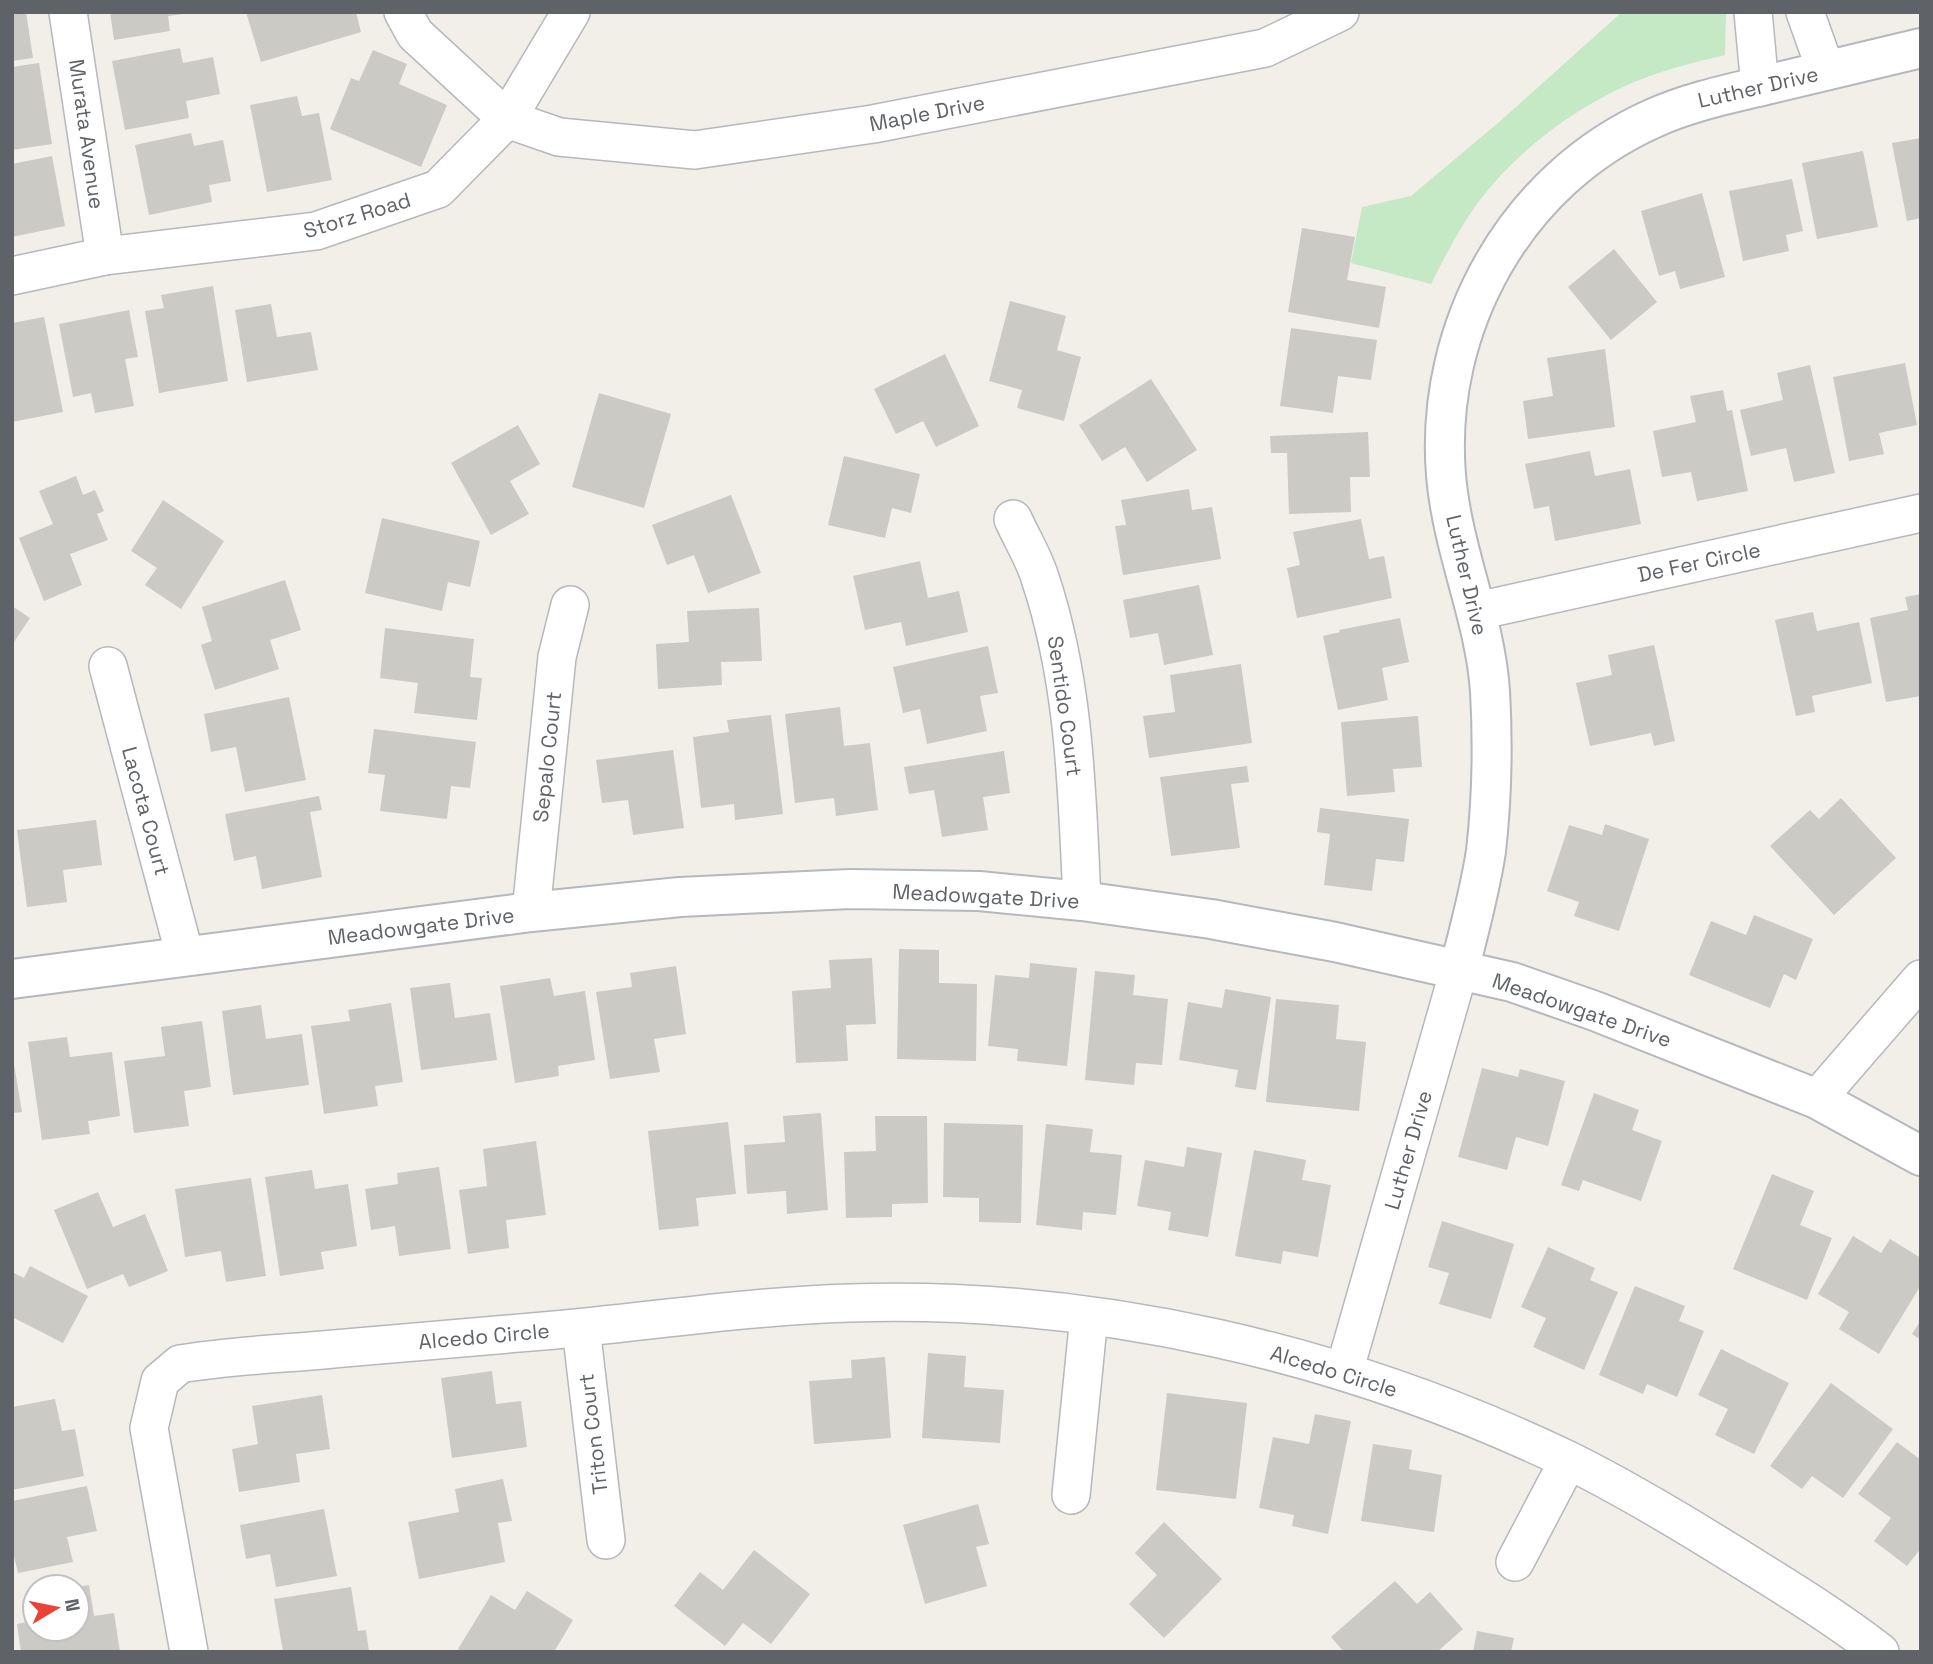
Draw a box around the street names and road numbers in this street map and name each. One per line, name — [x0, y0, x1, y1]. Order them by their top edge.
street label: Murata Avenue — [63, 57, 111, 211]
street label: Luther Drive — [1695, 60, 1821, 114]
street label: Maple Drive — [867, 89, 987, 137]
street label: Storz Road — [300, 186, 414, 244]
street label: Luther Drive — [1440, 512, 1494, 638]
street label: De Fer Circle — [1635, 536, 1763, 588]
street label: Sentido Court — [1042, 634, 1088, 778]
street label: Sepalo Court — [527, 690, 567, 824]
street label: Lacota Court — [116, 744, 176, 878]
street label: Meadowgate Drive — [892, 878, 1080, 914]
street label: Meadowgate Drive — [326, 901, 516, 951]
street label: Meadowgate Drive — [1489, 967, 1675, 1053]
street label: Luther Drive — [1378, 1087, 1438, 1213]
street label: Alcedo Circle — [417, 1317, 551, 1355]
street label: Alcedo Circle — [1267, 1339, 1401, 1403]
street label: Triton Court — [572, 1372, 614, 1496]

